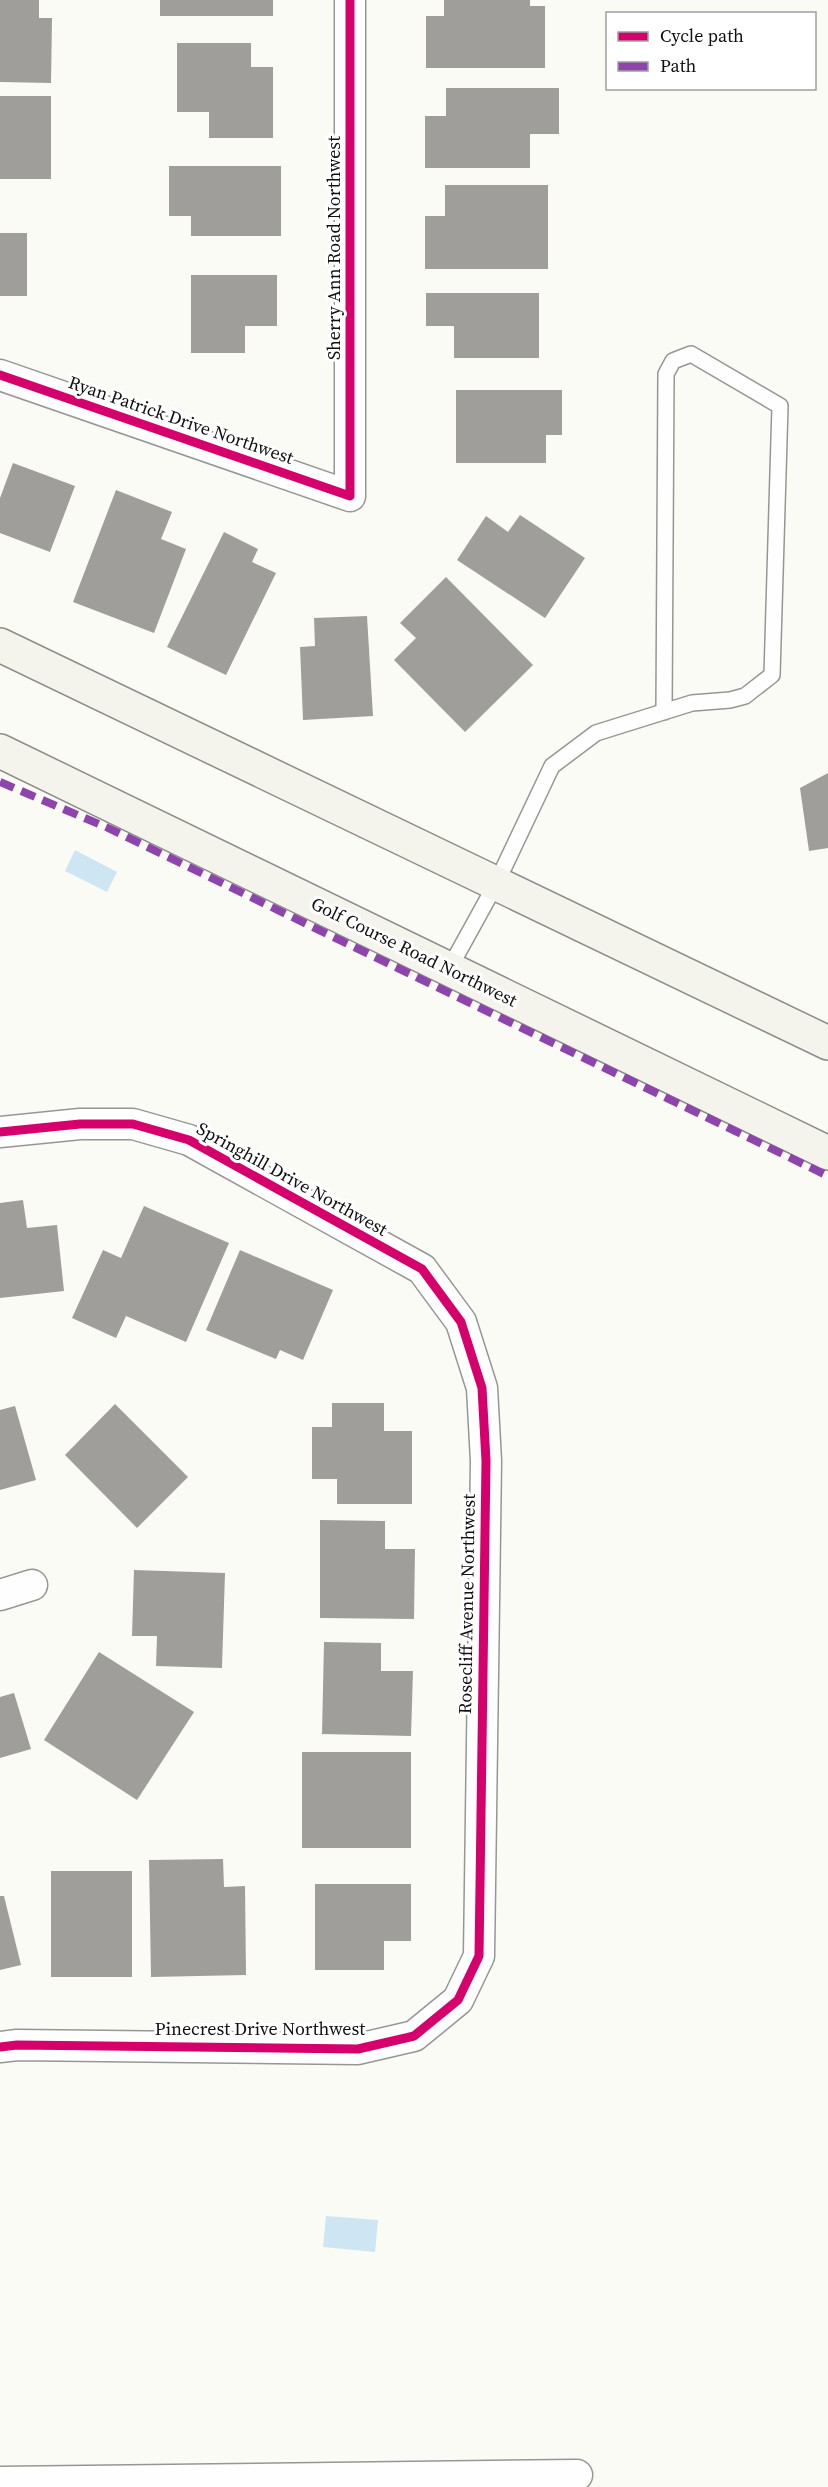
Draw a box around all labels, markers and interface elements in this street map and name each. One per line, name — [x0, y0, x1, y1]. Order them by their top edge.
legend — [606, 12, 816, 90]
text: Cycle path — [660, 23, 744, 48]
text: Path — [660, 53, 697, 78]
street label: Sherry Ann Road Northwest — [321, 136, 346, 360]
street label: Ryan Patrick Drive Northwest — [65, 369, 297, 470]
street label: Golf Course Road Northwest — [307, 891, 522, 1012]
street label: Springhill Drive Northwest — [192, 1116, 392, 1242]
street label: Rosecliff Avenue Northwest — [452, 1494, 481, 1714]
street label: Pinecrest Drive Northwest — [155, 2016, 365, 2041]

